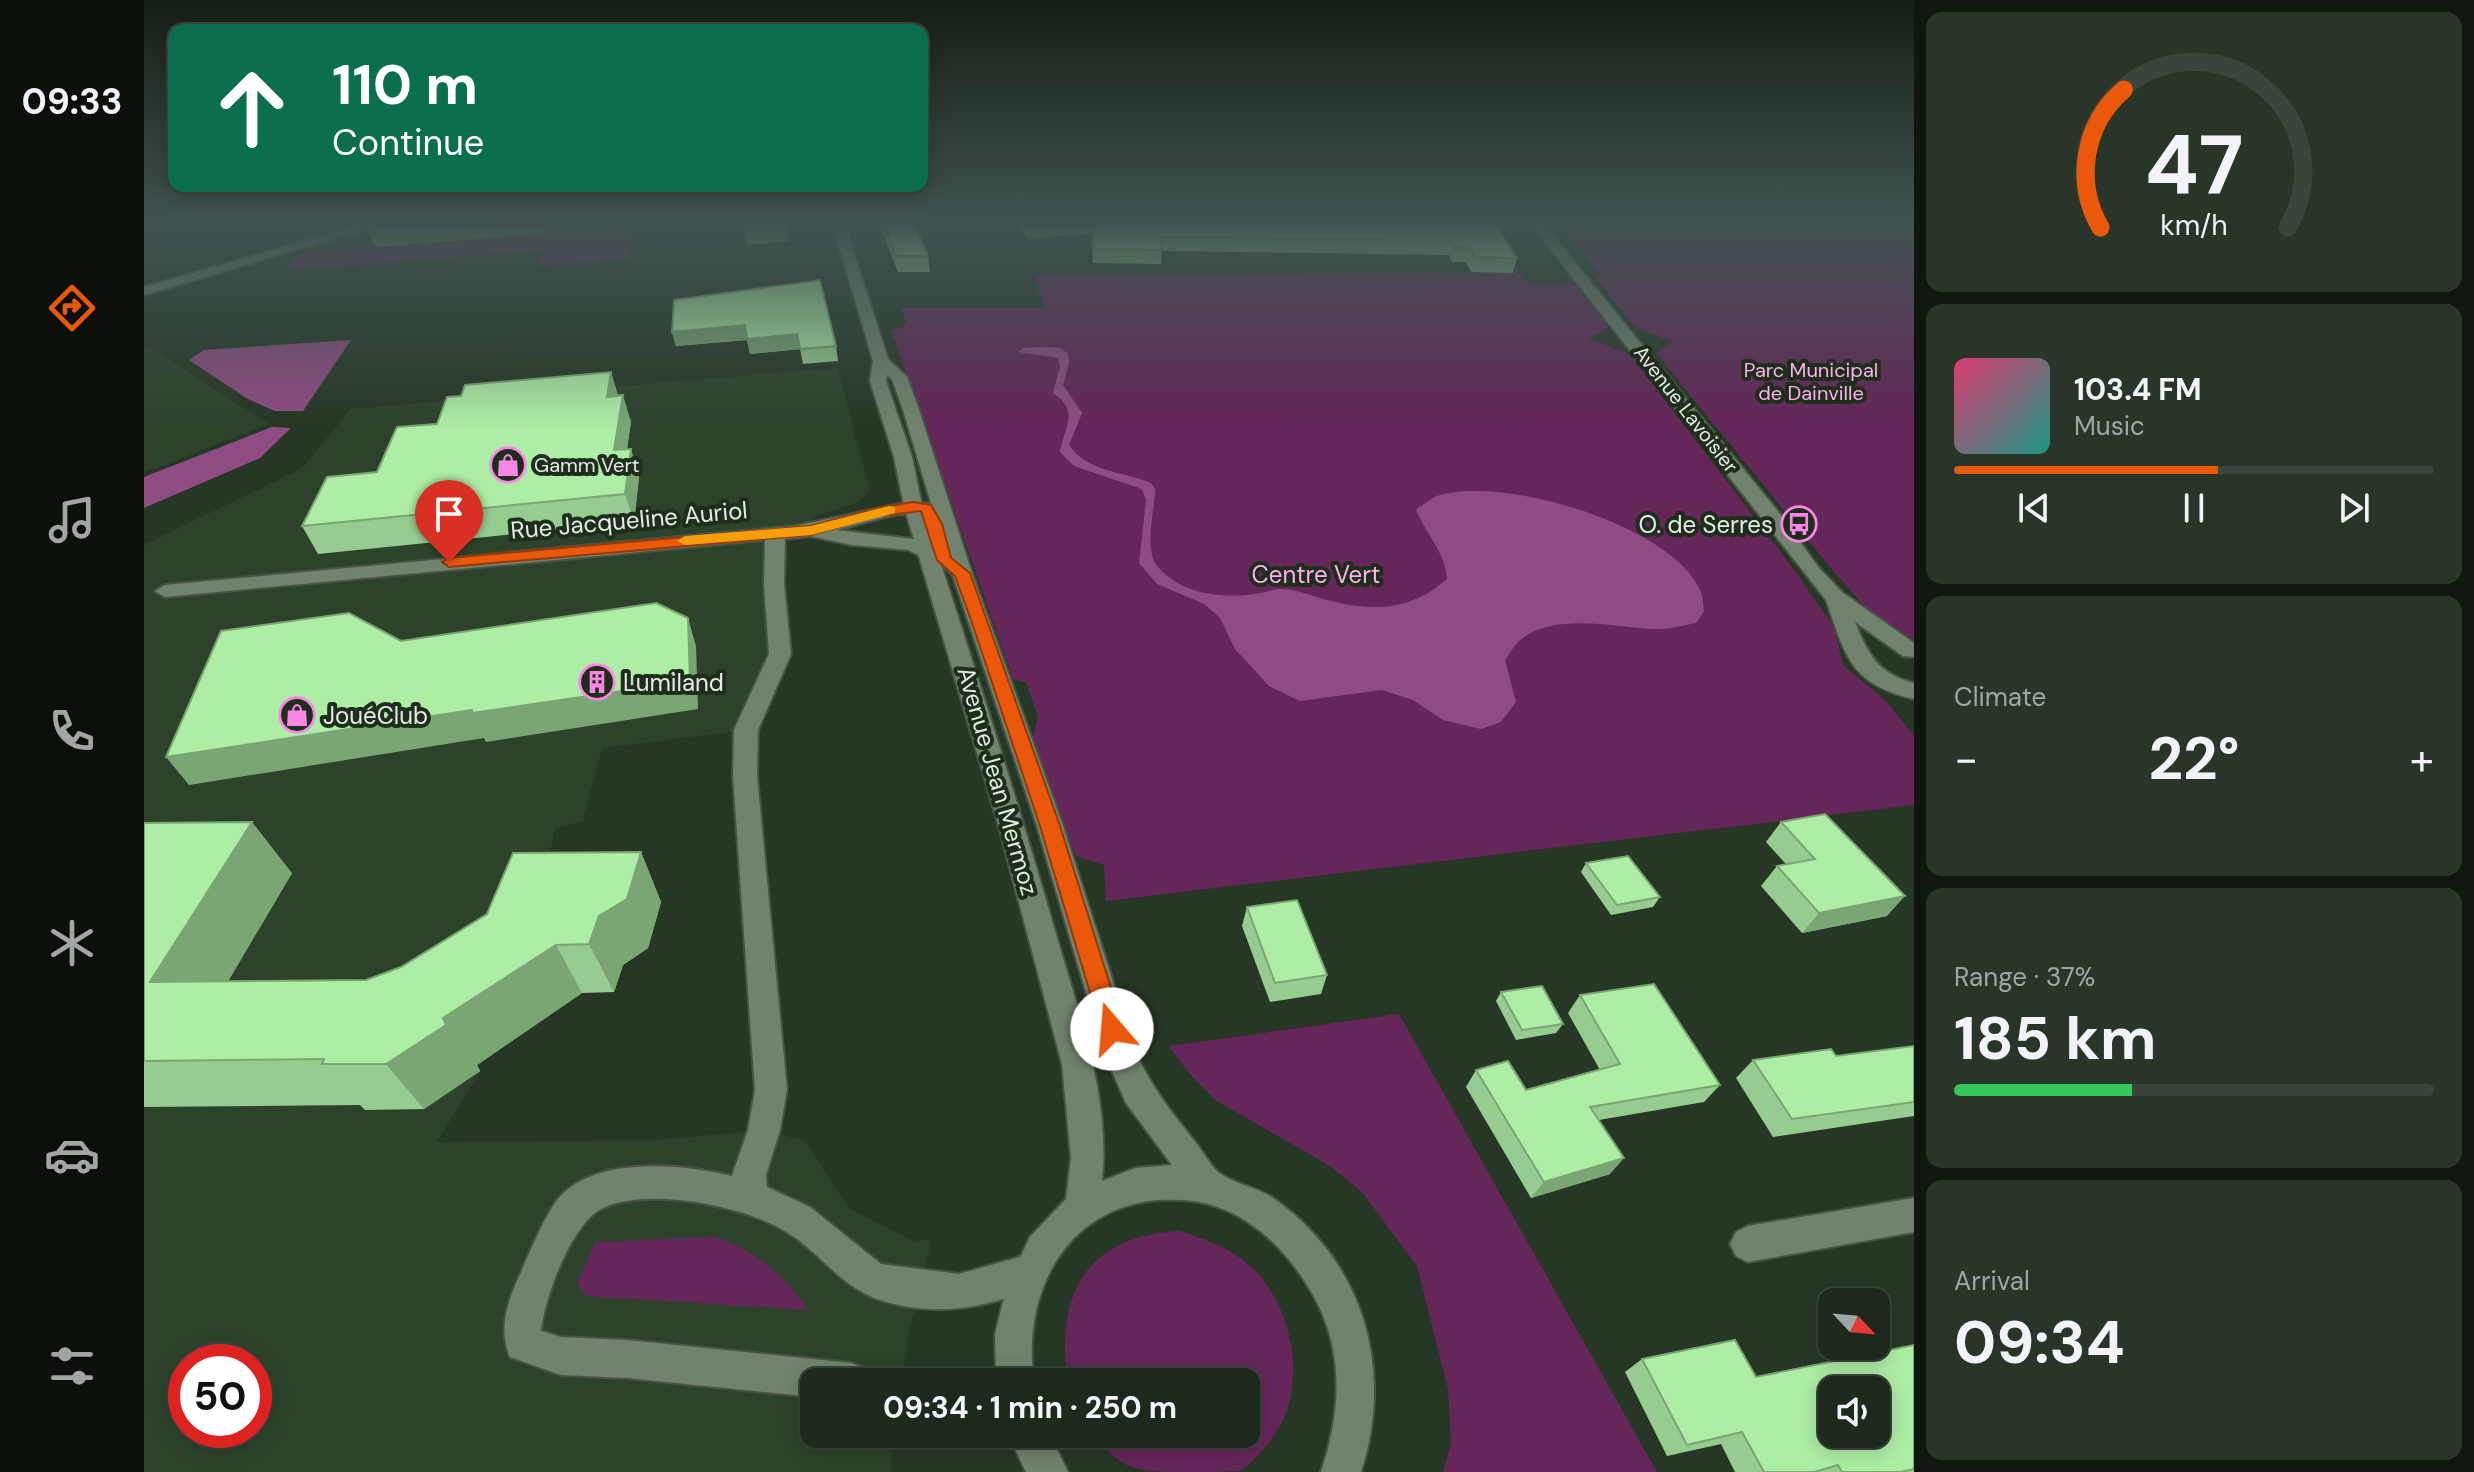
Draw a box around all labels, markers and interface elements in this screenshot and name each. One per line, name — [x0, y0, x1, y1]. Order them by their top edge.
text: 110 m — [332, 48, 478, 121]
icon: ahead — [200, 56, 304, 160]
text: 09:33 — [22, 78, 122, 125]
text: 47 — [2145, 111, 2243, 220]
text: Continue — [332, 119, 484, 166]
text: km/h — [2160, 207, 2228, 244]
icon: directions — [44, 280, 100, 336]
street label: Avenue Lavoisier — [1628, 340, 1744, 478]
park label: Parc Municipal de Dainville — [1744, 357, 1878, 406]
text: 103.4 FM — [2074, 370, 2202, 409]
text: Music — [2074, 409, 2145, 443]
shop icon: Gamm Vert — [489, 446, 527, 484]
place label: Gamm Vert — [534, 452, 640, 478]
pin — [415, 480, 483, 562]
icon: previous — [2012, 486, 2056, 530]
icon: pause — [2172, 486, 2216, 530]
icon: next — [2332, 486, 2376, 530]
icon: music — [44, 492, 100, 548]
icon: arrive — [427, 492, 471, 536]
street label: Rue Jacqueline Auriol — [509, 494, 749, 546]
bus stop icon: O. de Serres — [1780, 505, 1818, 543]
place label: O. de Serres — [1638, 509, 1773, 540]
park label: Centre Vert — [1252, 559, 1380, 590]
building icon: Lumiland — [578, 663, 616, 701]
street label: Avenue Jean Mermoz — [951, 663, 1045, 899]
place label: Lumiland — [623, 667, 724, 698]
text: Climate — [1954, 680, 2046, 714]
shop icon: JouéClub — [278, 696, 316, 734]
place label: JouéClub — [323, 700, 428, 731]
icon: phone — [44, 703, 100, 759]
text: 22° — [2148, 719, 2240, 798]
text: − — [1954, 730, 1978, 788]
text: + — [2410, 730, 2434, 788]
icon: climate — [44, 915, 100, 971]
text: Range · 37% — [1954, 960, 2095, 994]
position arrow — [1070, 987, 1154, 1071]
text: 185 km — [1954, 999, 2156, 1078]
icon: car — [44, 1127, 100, 1183]
text: Arrival — [1954, 1264, 2030, 1298]
north arrow — [1818, 1288, 1890, 1360]
map controls — [1818, 1288, 1890, 1448]
text: 09:34 — [1954, 1303, 2125, 1382]
icon: filters — [44, 1338, 100, 1394]
speed limit sign: 50 — [168, 1344, 272, 1448]
button: sound — [1818, 1376, 1890, 1448]
text: 09:34 · 1 min · 250 m — [883, 1388, 1177, 1427]

